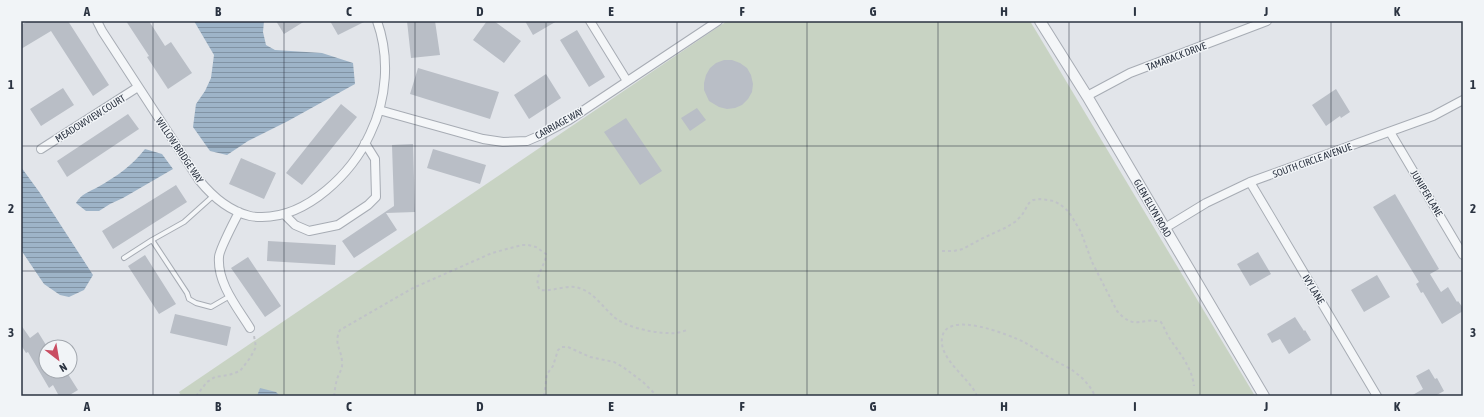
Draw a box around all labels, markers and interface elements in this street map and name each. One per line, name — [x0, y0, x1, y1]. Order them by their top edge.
text: A — [83, 4, 91, 19]
text: B — [215, 4, 222, 19]
text: C — [346, 4, 352, 19]
text: D — [476, 4, 484, 19]
text: E — [608, 4, 614, 19]
text: F — [739, 4, 745, 19]
text: G — [870, 4, 877, 19]
text: H — [1000, 4, 1008, 19]
text: I — [1133, 4, 1137, 19]
text: J — [1263, 4, 1268, 19]
text: K — [1394, 4, 1401, 19]
street label: TAMARACK DRIVE — [1145, 40, 1208, 73]
text: 1 — [8, 77, 14, 92]
text: 1 — [1470, 77, 1476, 92]
street label: MEADOWVIEW COURT — [53, 92, 128, 144]
street label: CARRIAGE WAY — [533, 105, 586, 141]
street label: WILLOW BRIDGE WAY — [154, 116, 206, 185]
street label: SOUTH CIRCLE AVENUE — [1271, 141, 1354, 180]
street label: JUNIPER LANE — [1408, 168, 1445, 219]
street label: GLEN ELLYN ROAD — [1132, 177, 1174, 239]
text: 2 — [8, 201, 14, 216]
text: 2 — [1470, 201, 1476, 216]
street label: IVY LANE — [1301, 273, 1327, 307]
text: 3 — [8, 325, 14, 340]
text: 3 — [1470, 325, 1476, 340]
north arrow — [38, 339, 78, 379]
text: N — [57, 361, 69, 374]
text: A — [83, 399, 91, 414]
text: B — [215, 399, 222, 414]
text: C — [346, 399, 352, 414]
text: D — [476, 399, 484, 414]
text: E — [608, 399, 614, 414]
text: F — [739, 399, 745, 414]
text: G — [870, 399, 877, 414]
text: H — [1000, 399, 1008, 414]
text: I — [1133, 399, 1137, 414]
text: J — [1263, 399, 1268, 414]
text: K — [1394, 399, 1401, 414]

